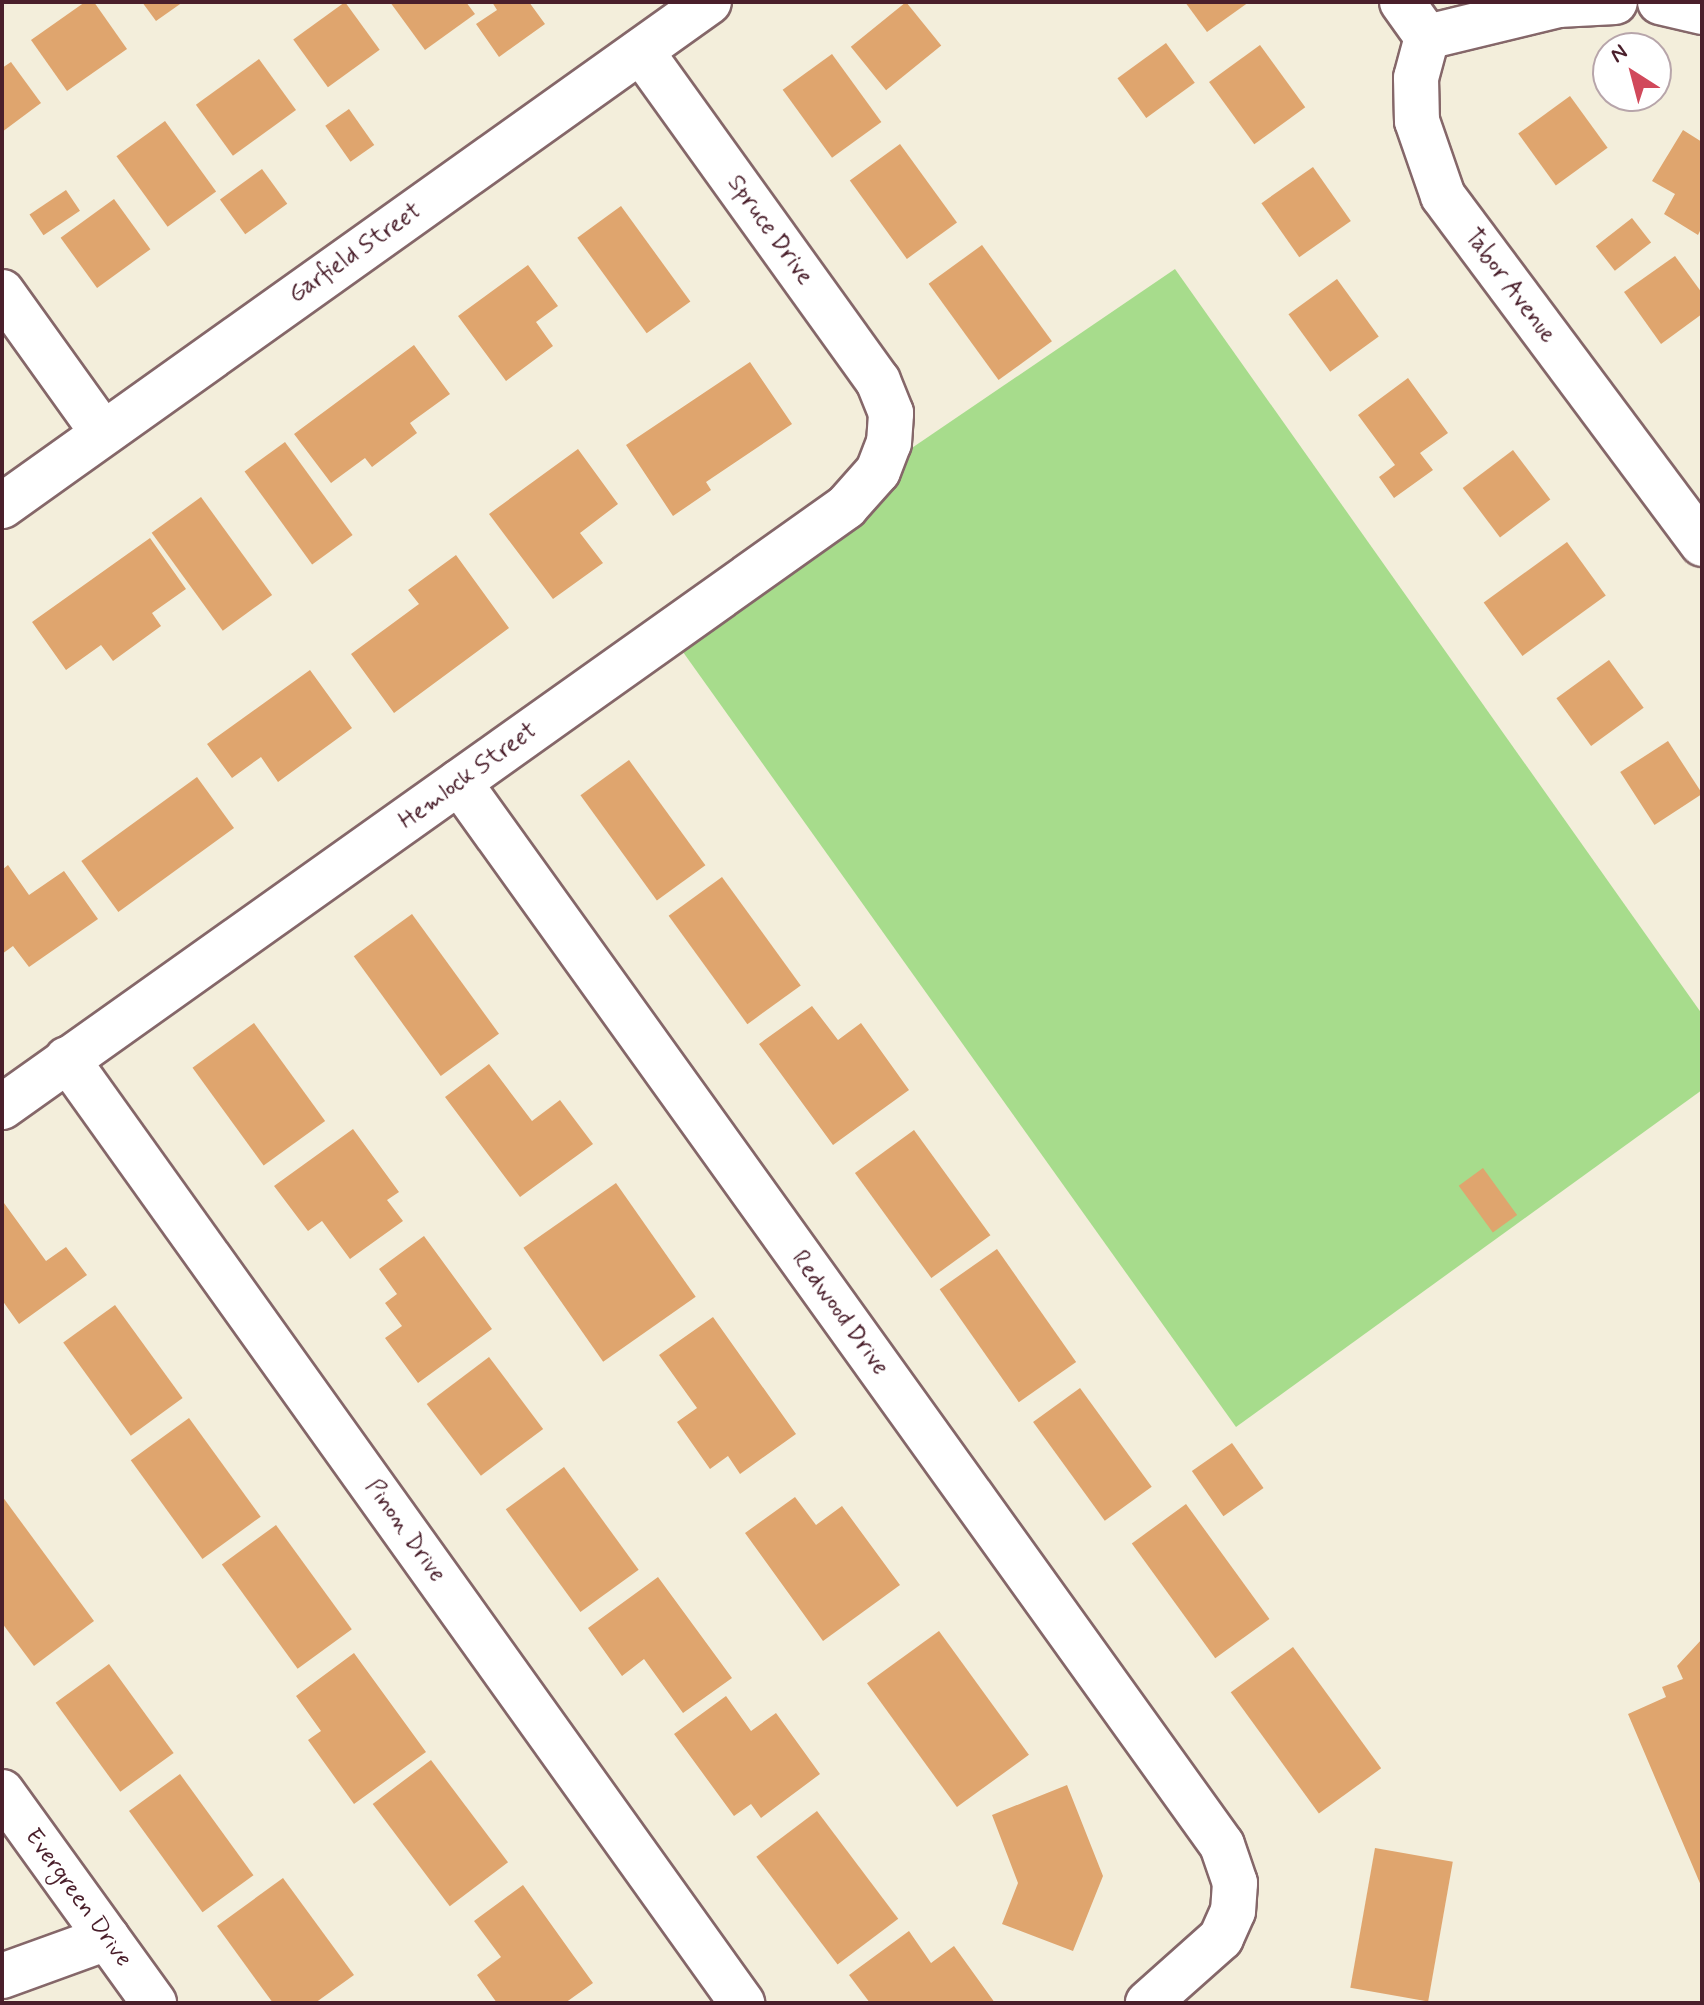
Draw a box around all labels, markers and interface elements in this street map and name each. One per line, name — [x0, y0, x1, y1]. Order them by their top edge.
north arrow — [1592, 32, 1672, 112]
text: N — [1605, 39, 1633, 70]
street label: Spruce Drive — [721, 170, 819, 290]
street label: Garfield Street — [284, 197, 426, 309]
street label: Tabor Avenue — [1456, 222, 1564, 350]
street label: Hemlock Street — [394, 717, 542, 835]
street label: Redwood Drive — [786, 1246, 894, 1380]
street label: Pinon Drive — [358, 1474, 452, 1588]
street label: Evergreen Drive — [19, 1824, 137, 1972]

